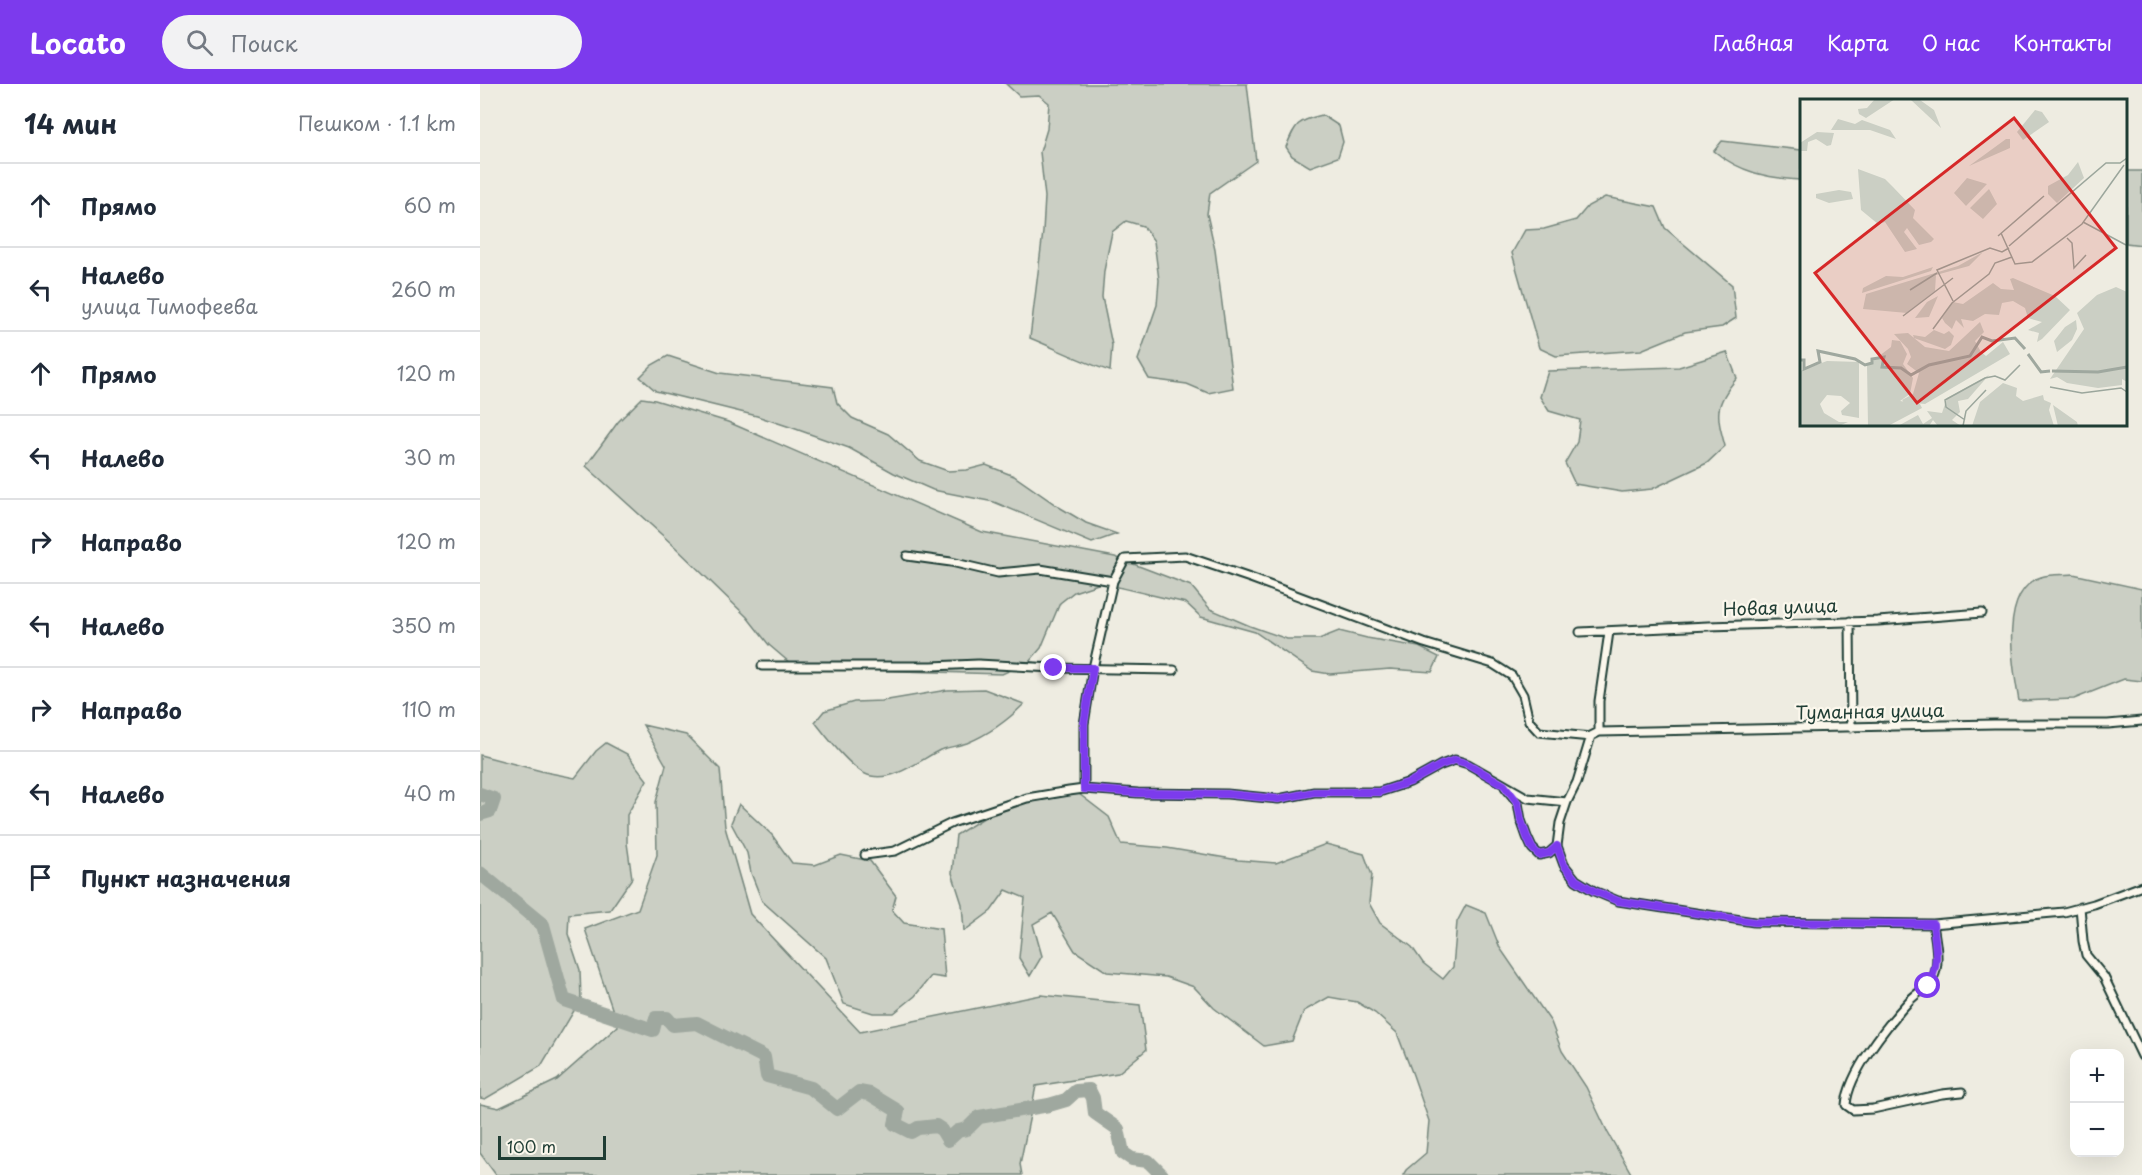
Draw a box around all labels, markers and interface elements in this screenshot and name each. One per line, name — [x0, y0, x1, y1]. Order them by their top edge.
search box — [162, 15, 582, 69]
text: Locato — [30, 21, 126, 64]
icon: search — [183, 26, 216, 59]
text: Поиск — [231, 26, 298, 59]
text: Главная — [1713, 26, 1794, 58]
text: Карта — [1827, 26, 1889, 58]
text: О нас — [1922, 26, 1980, 58]
text: Контакты — [2013, 26, 2112, 58]
inset map — [1800, 99, 2127, 426]
text: 14 мин — [24, 104, 117, 143]
text: Пешком · 1.1 km — [298, 108, 456, 138]
icon: ahead — [24, 189, 57, 222]
text: Прямо — [81, 189, 156, 222]
text: 60 m — [404, 190, 456, 220]
text: Налево — [81, 258, 164, 291]
icon: left — [24, 273, 57, 306]
text: 260 m — [391, 274, 456, 304]
text: улица Тимофеева — [81, 291, 258, 321]
icon: ahead — [24, 357, 57, 390]
text: Прямо — [81, 357, 156, 390]
text: 120 m — [397, 358, 456, 388]
icon: left — [24, 441, 57, 474]
text: Налево — [81, 441, 164, 474]
text: 30 m — [403, 442, 456, 472]
icon: right — [24, 525, 57, 558]
text: Направо — [81, 525, 182, 558]
text: 120 m — [397, 526, 456, 556]
street label: Новая улица — [1722, 591, 1838, 622]
icon: left — [24, 609, 57, 642]
text: Налево — [81, 609, 164, 642]
text: 350 m — [391, 610, 456, 640]
route end — [1040, 654, 1066, 680]
icon: right — [24, 693, 57, 726]
text: Направо — [81, 693, 182, 726]
text: 110 m — [402, 694, 456, 724]
street label: Туманная улица — [1795, 696, 1945, 725]
icon: left — [24, 777, 57, 810]
text: Налево — [81, 777, 164, 810]
text: 40 m — [404, 778, 456, 808]
icon: arrive — [24, 861, 57, 894]
text: Пункт назначения — [81, 861, 291, 894]
route start — [1914, 972, 1940, 998]
map controls — [2070, 1049, 2124, 1157]
button: + — [2070, 1049, 2124, 1103]
button: − — [2070, 1103, 2124, 1157]
scale bar — [498, 1133, 606, 1160]
text: 100 m — [507, 1134, 556, 1158]

